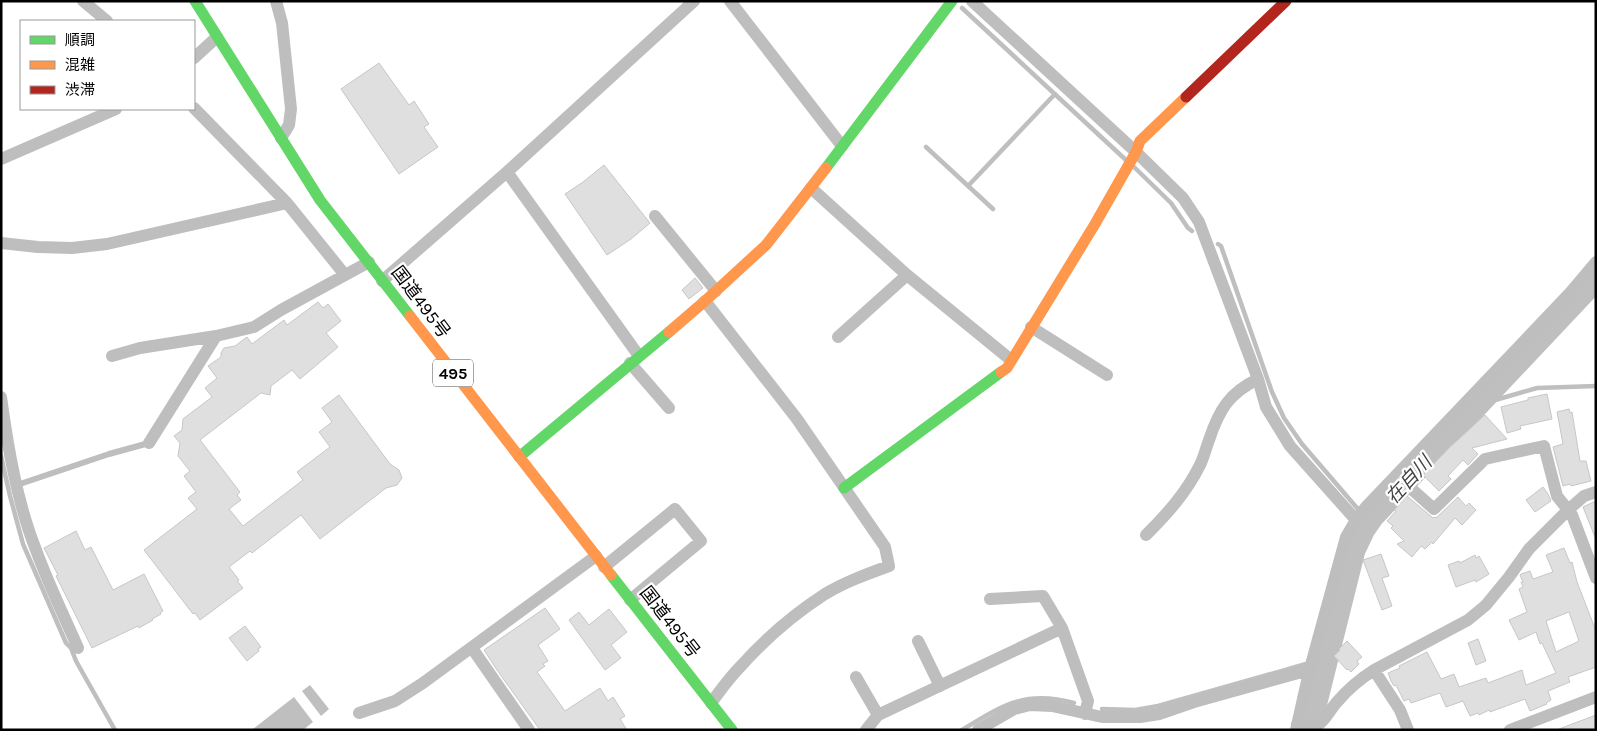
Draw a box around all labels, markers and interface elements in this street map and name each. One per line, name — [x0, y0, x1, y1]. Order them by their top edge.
legend — [20, 20, 195, 110]
text: 順調 — [65, 31, 95, 49]
text: 混雑 — [65, 56, 95, 74]
text: 渋滞 — [65, 81, 95, 99]
street label: 国道495号 — [387, 262, 455, 342]
road number: 495 — [433, 359, 473, 386]
water label: 在自川 — [1382, 450, 1438, 508]
street label: 国道495号 — [635, 582, 705, 662]

